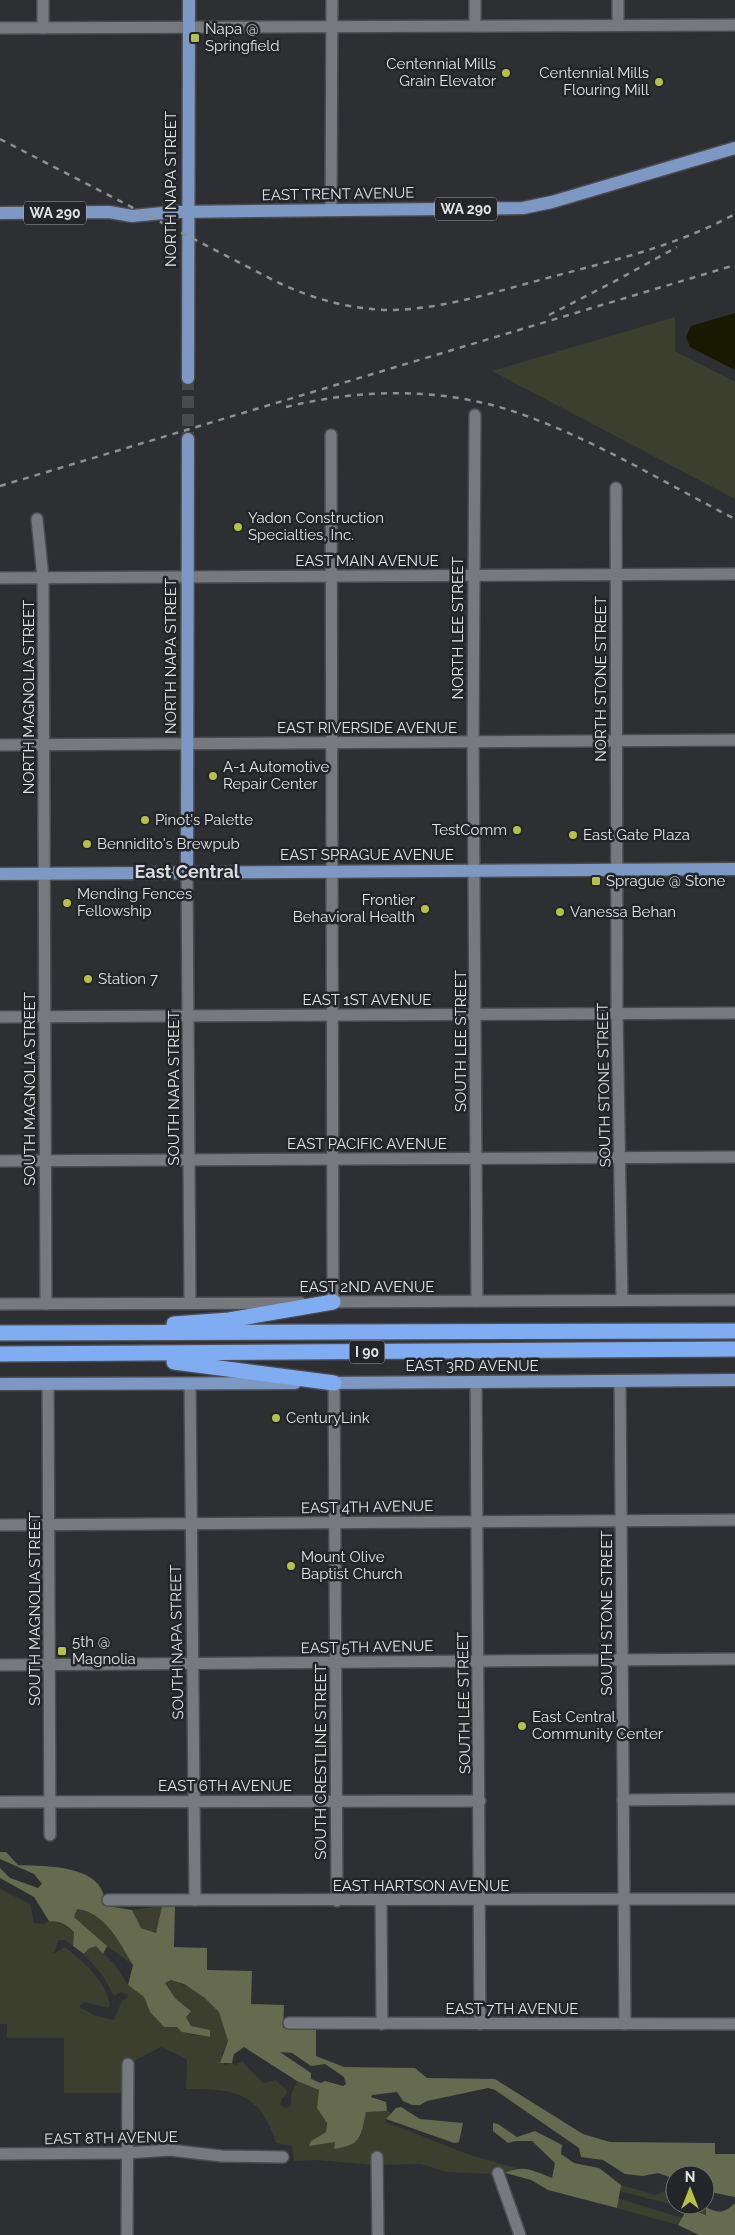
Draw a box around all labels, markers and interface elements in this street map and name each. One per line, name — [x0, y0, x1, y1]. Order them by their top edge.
place label: Napa @ Springfield — [205, 20, 280, 55]
marker: Napa @ Springfield — [189, 32, 201, 44]
place label: Centennial Mills Grain Elevator — [386, 55, 497, 90]
place label: Centennial Mills Flouring Mill — [539, 64, 650, 99]
marker: Centennial Mills Grain Elevator — [500, 67, 512, 79]
marker: Centennial Mills Flouring Mill — [653, 76, 665, 88]
street label: NORTH NAPA STREET — [162, 111, 180, 267]
street label: EAST TRENT AVENUE — [262, 184, 414, 204]
road number: WA 290 — [435, 198, 497, 220]
road number: WA 290 — [24, 202, 86, 224]
place label: Yadon Construction Specialties, Inc. — [248, 509, 384, 544]
marker: Yadon Construction Specialties, Inc. — [232, 521, 244, 533]
street label: EAST MAIN AVENUE — [295, 552, 439, 570]
street label: NORTH LEE STREET — [449, 557, 467, 699]
street label: NORTH NAPA STREET — [162, 578, 180, 734]
street label: NORTH STONE STREET — [592, 596, 610, 762]
street label: NORTH MAGNOLIA STREET — [20, 600, 38, 794]
street label: EAST RIVERSIDE AVENUE — [277, 719, 457, 737]
place label: A-1 Automotive Repair Center — [223, 758, 329, 793]
marker: A-1 Automotive Repair Center — [207, 770, 219, 782]
place label: Pinot's Palette — [155, 811, 253, 829]
marker: Pinot's Palette — [139, 814, 151, 826]
place label: TestComm — [432, 821, 507, 839]
marker: TestComm — [511, 824, 523, 836]
place label: East Gate Plaza — [583, 826, 690, 844]
marker: East Gate Plaza — [567, 829, 579, 841]
place label: Bennidito's Brewpub — [97, 835, 240, 853]
marker: Bennidito's Brewpub — [81, 838, 93, 850]
street label: EAST SPRAGUE AVENUE — [280, 846, 454, 864]
district label: East Central — [134, 861, 240, 882]
place label: Sprague @ Stone — [606, 872, 725, 890]
marker: Sprague @ Stone — [590, 875, 602, 887]
place label: Mending Fences Fellowship — [77, 885, 192, 920]
place label: Frontier Behavioral Health — [293, 891, 416, 926]
marker: Mending Fences Fellowship — [61, 897, 73, 909]
marker: Frontier Behavioral Health — [419, 903, 431, 915]
place label: Vanessa Behan — [570, 903, 676, 921]
marker: Vanessa Behan — [554, 906, 566, 918]
place label: Station 7 — [98, 970, 158, 988]
street label: SOUTH LEE STREET — [452, 970, 470, 1112]
marker: Station 7 — [82, 973, 94, 985]
street label: EAST 1ST AVENUE — [303, 991, 431, 1009]
street label: SOUTH MAGNOLIA STREET — [21, 992, 39, 1186]
street label: SOUTH STONE STREET — [594, 1002, 614, 1168]
street label: SOUTH NAPA STREET — [165, 1010, 183, 1166]
street label: EAST PACIFIC AVENUE — [287, 1135, 447, 1153]
street label: EAST 2ND AVENUE — [300, 1278, 434, 1296]
road number: I 90 — [350, 1340, 384, 1364]
street label: EAST 3RD AVENUE — [405, 1357, 539, 1375]
place label: CenturyLink — [286, 1409, 370, 1427]
marker: CenturyLink — [270, 1412, 282, 1424]
street label: EAST 4TH AVENUE — [301, 1497, 433, 1517]
street label: SOUTH MAGNOLIA STREET — [26, 1512, 44, 1706]
street label: SOUTH STONE STREET — [598, 1531, 616, 1695]
place label: Mount Olive Baptist Church — [301, 1548, 403, 1583]
marker: Mount Olive Baptist Church — [285, 1560, 297, 1572]
street label: SOUTH NAPA STREET — [167, 1564, 187, 1720]
street label: SOUTH LEE STREET — [454, 1632, 474, 1774]
place label: 5th @ Magnolia — [72, 1633, 136, 1668]
street label: EAST 5TH AVENUE — [301, 1637, 433, 1657]
marker: 5th @ Magnolia — [56, 1645, 68, 1657]
street label: SOUTH CRESTLINE STREET — [312, 1664, 330, 1860]
place label: East Central Community Center — [532, 1708, 664, 1743]
marker: East Central Community Center — [516, 1720, 528, 1732]
street label: EAST 6TH AVENUE — [158, 1777, 292, 1795]
street label: EAST HARTSON AVENUE — [333, 1877, 509, 1895]
street label: EAST 7TH AVENUE — [446, 2000, 578, 2018]
street label: EAST 8TH AVENUE — [44, 2128, 178, 2148]
north arrow — [665, 2165, 715, 2215]
text: N — [685, 2169, 695, 2185]

